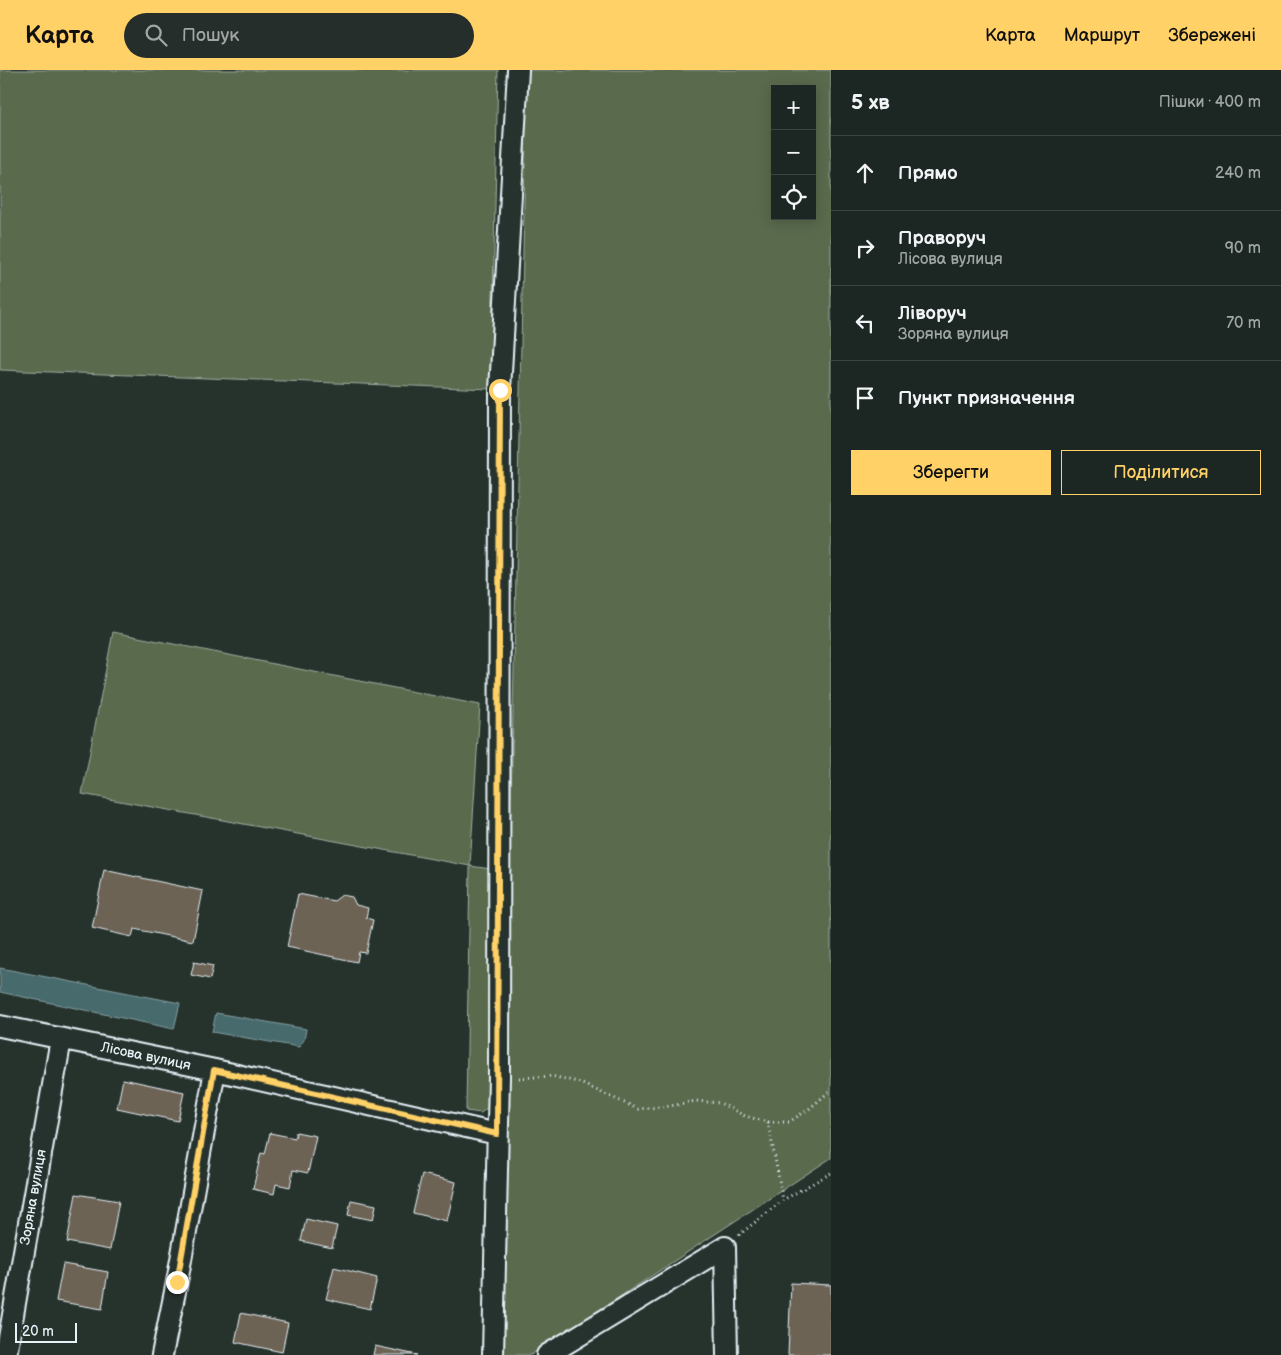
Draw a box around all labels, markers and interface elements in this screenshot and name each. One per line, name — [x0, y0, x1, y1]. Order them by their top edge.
search box — [124, 13, 474, 58]
text: Карта — [25, 21, 94, 50]
icon: search — [142, 21, 170, 49]
text: Пошук — [182, 24, 239, 47]
text: Карта — [985, 25, 1036, 46]
text: Маршрут — [1064, 25, 1140, 46]
text: Збережені — [1168, 25, 1256, 46]
map controls — [771, 85, 816, 220]
button: + — [771, 85, 816, 130]
text: 5 хв — [851, 90, 890, 115]
text: Пішки · 400 m — [1159, 93, 1261, 112]
button: − — [771, 130, 816, 175]
icon: ahead — [851, 159, 879, 187]
text: Прямо — [898, 162, 958, 185]
text: 240 m — [1215, 164, 1261, 183]
button: locate — [771, 175, 816, 220]
text: Праворуч — [898, 227, 986, 250]
icon: right — [851, 234, 879, 262]
text: 90 m — [1225, 239, 1261, 258]
text: Лісова вулиця — [898, 250, 1003, 269]
text: Ліворуч — [898, 302, 967, 325]
icon: left — [851, 309, 879, 337]
text: 70 m — [1226, 314, 1261, 333]
text: Зоряна вулиця — [898, 325, 1009, 344]
route start — [489, 379, 512, 402]
icon: arrive — [851, 384, 879, 412]
text: Пункт призначення — [898, 387, 1075, 410]
button: Зберегти — [851, 450, 1051, 495]
button: Поділитися — [1061, 450, 1261, 495]
street label: Лісова вулиця — [99, 1038, 193, 1074]
street label: Зоряна вулиця — [16, 1148, 50, 1246]
route end — [166, 1271, 189, 1294]
scale bar — [15, 1320, 78, 1343]
text: 20 m — [22, 1323, 54, 1340]

